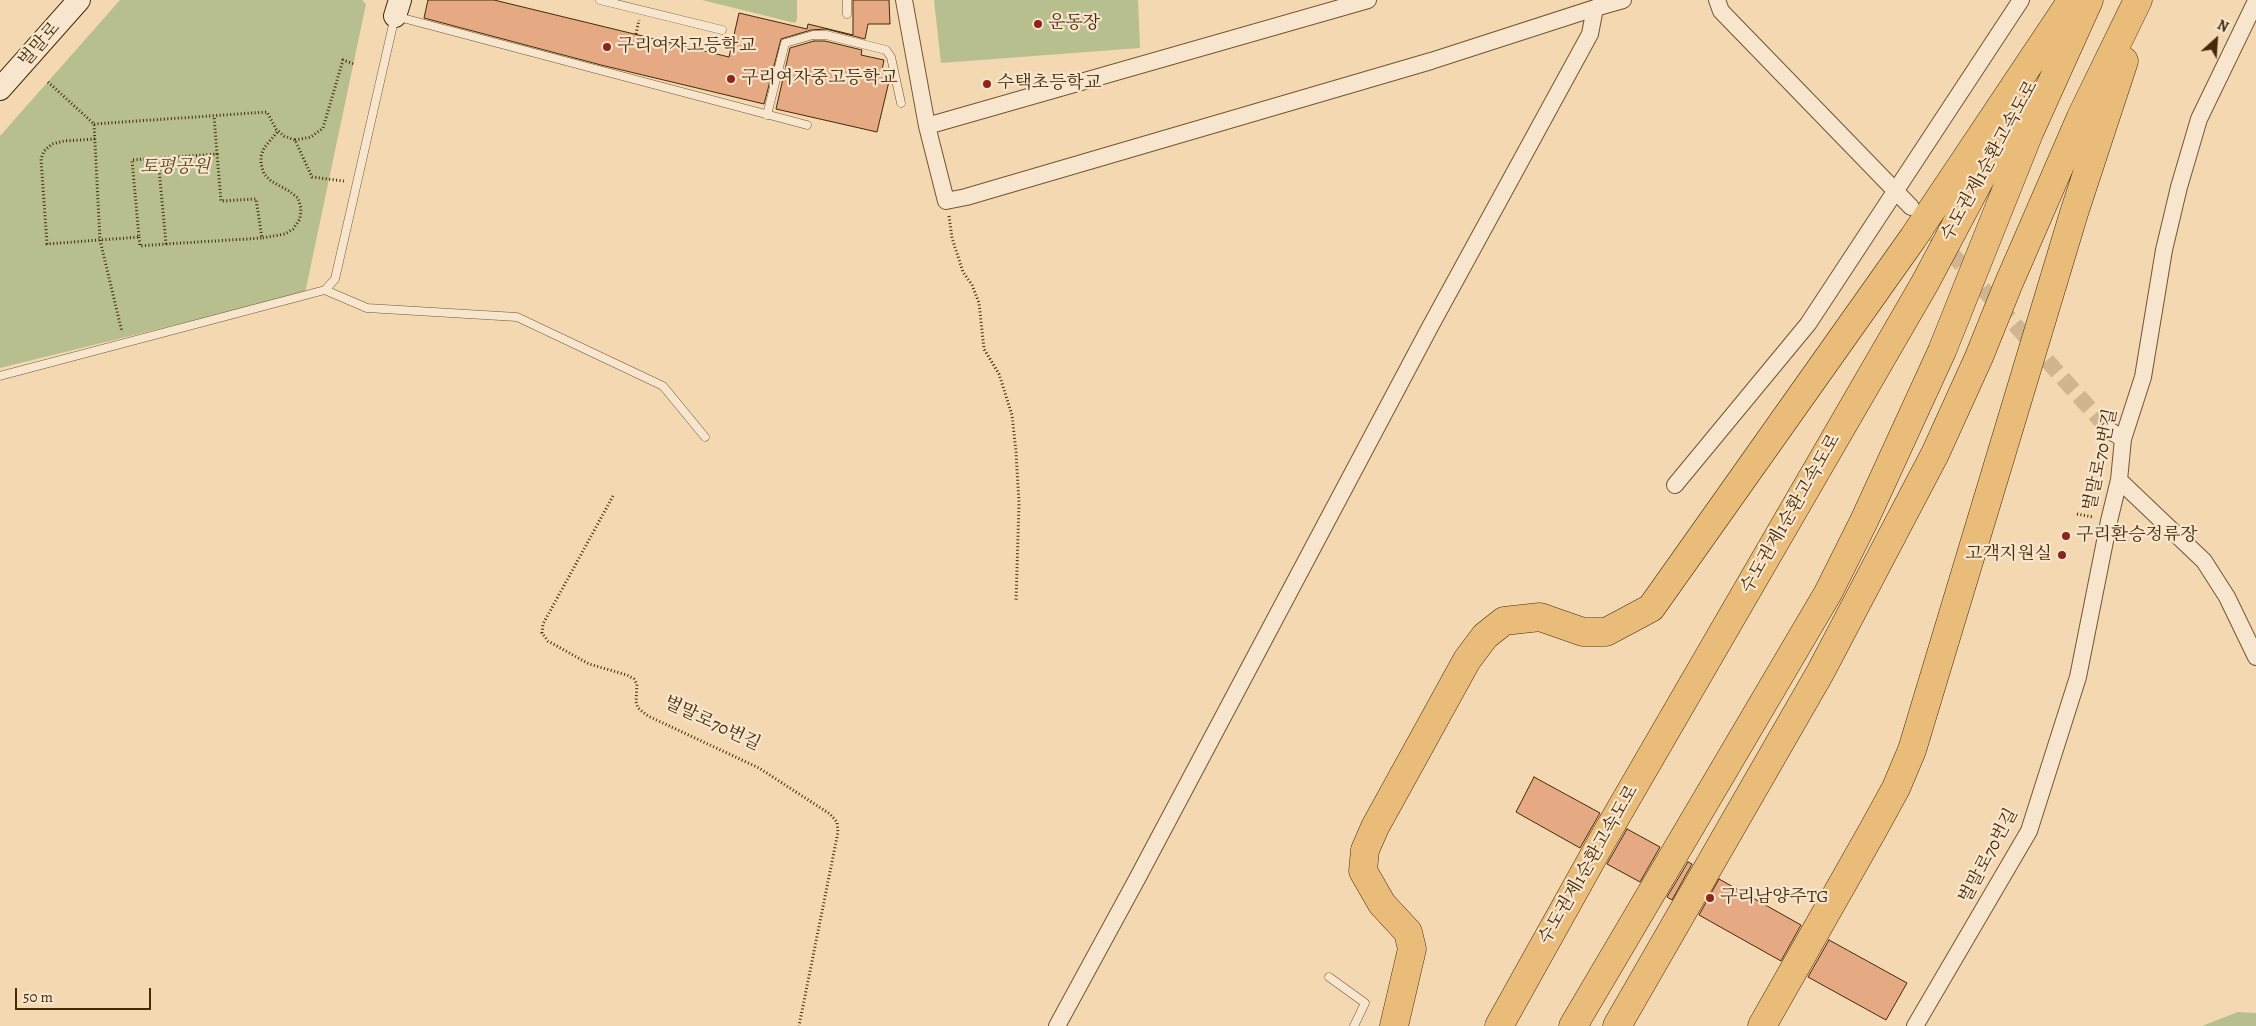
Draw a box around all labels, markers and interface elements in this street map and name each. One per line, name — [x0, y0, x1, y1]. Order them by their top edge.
place label: 운동장 — [1048, 13, 1100, 35]
north arrow — [2191, 15, 2241, 65]
text: N — [2214, 15, 2232, 37]
street label: 벌말로 — [15, 18, 65, 72]
marker: 운동장 — [1032, 18, 1044, 30]
place label: 구리여자고등학교 — [617, 36, 756, 58]
marker: 구리여자고등학교 — [601, 41, 613, 53]
place label: 구리여자중고등학교 — [741, 68, 897, 90]
marker: 구리여자중고등학교 — [725, 73, 737, 85]
place label: 수택초등학교 — [997, 73, 1101, 95]
street label: 수도권제1순환고속도로 — [1937, 77, 2043, 245]
marker: 수택초등학교 — [981, 78, 993, 90]
park label: 토평공원 — [140, 157, 210, 179]
street label: 벌말로70번길 — [2080, 407, 2122, 513]
street label: 수도권제1순환고속도로 — [1737, 431, 1845, 597]
place label: 구리환승정류장 — [2076, 525, 2198, 547]
marker: 구리환승정류장 — [2060, 530, 2072, 542]
place label: 고객지원실 — [1965, 544, 2052, 566]
marker: 고객지원실 — [2056, 549, 2068, 561]
street label: 벌말로70번길 — [660, 692, 764, 756]
street label: 수도권제1순환고속도로 — [1535, 782, 1643, 948]
street label: 벌말로70번길 — [1955, 805, 2023, 907]
place label: 구리남양주TG — [1720, 887, 1829, 909]
marker: 구리남양주TG — [1704, 892, 1716, 904]
scale bar — [18, 978, 154, 1010]
text: 50 m — [23, 987, 53, 1007]

